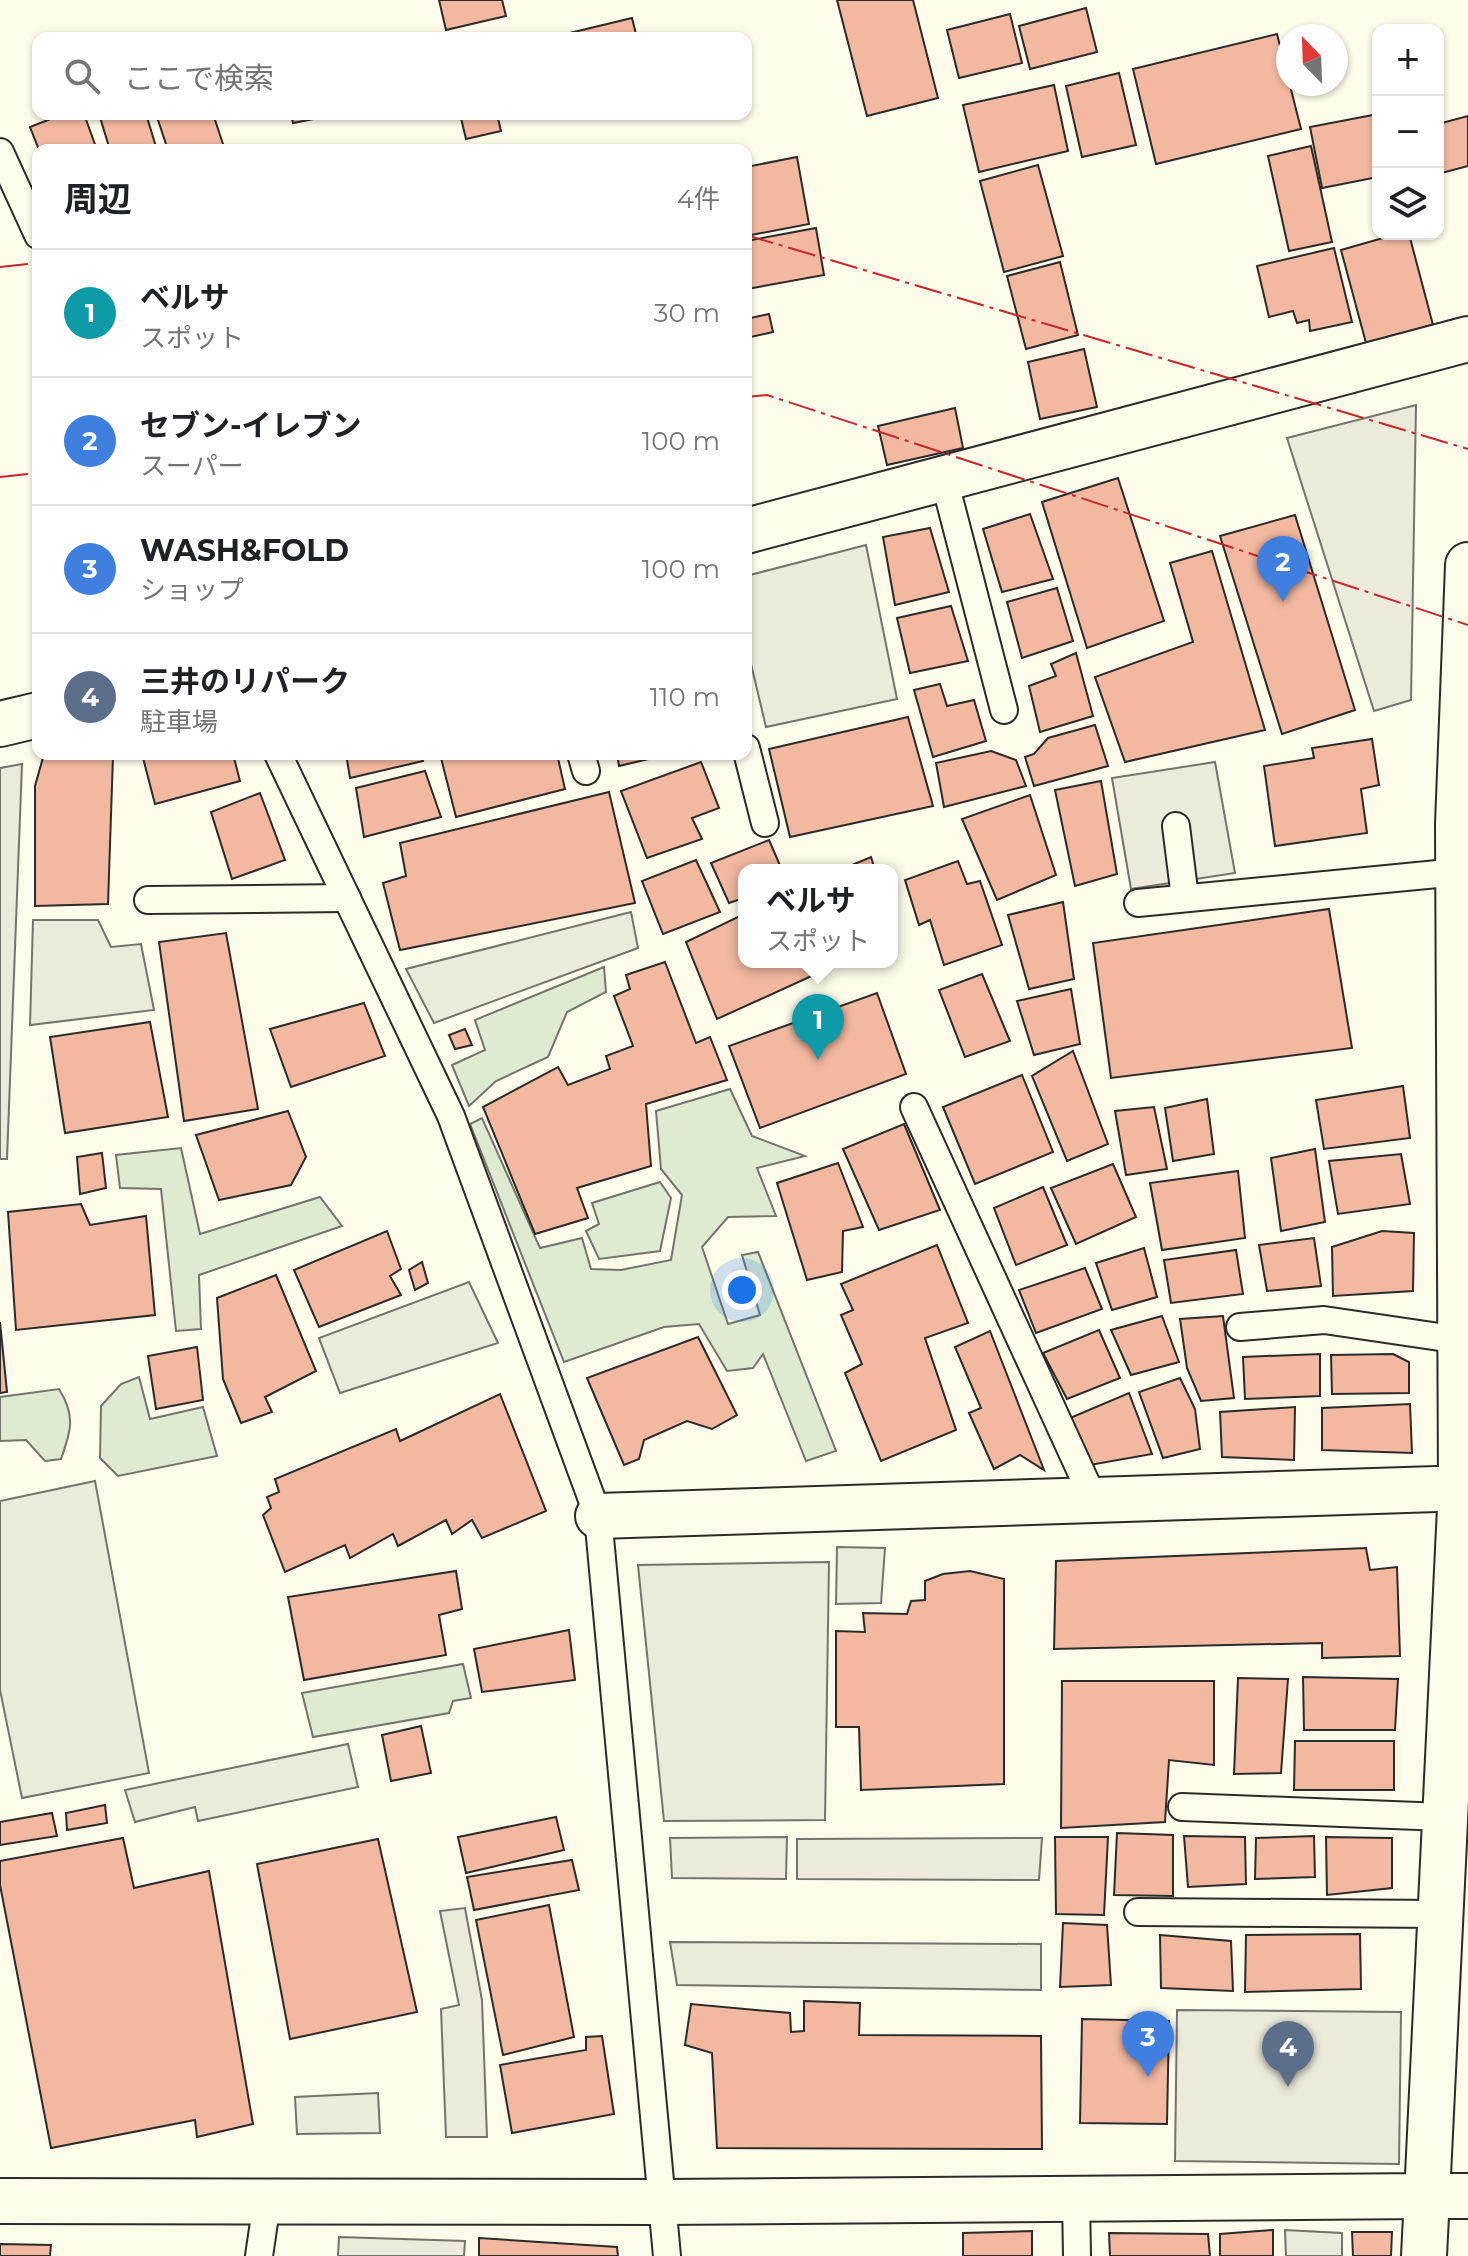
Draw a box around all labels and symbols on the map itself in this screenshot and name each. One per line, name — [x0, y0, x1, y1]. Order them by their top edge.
north arrow — [1276, 24, 1348, 96]
pin: 2 — [1257, 536, 1309, 602]
pin: 1 — [792, 994, 844, 1060]
your location — [722, 1270, 762, 1310]
pin: 3 — [1122, 2011, 1174, 2077]
pin: 4 — [1262, 2021, 1314, 2087]

